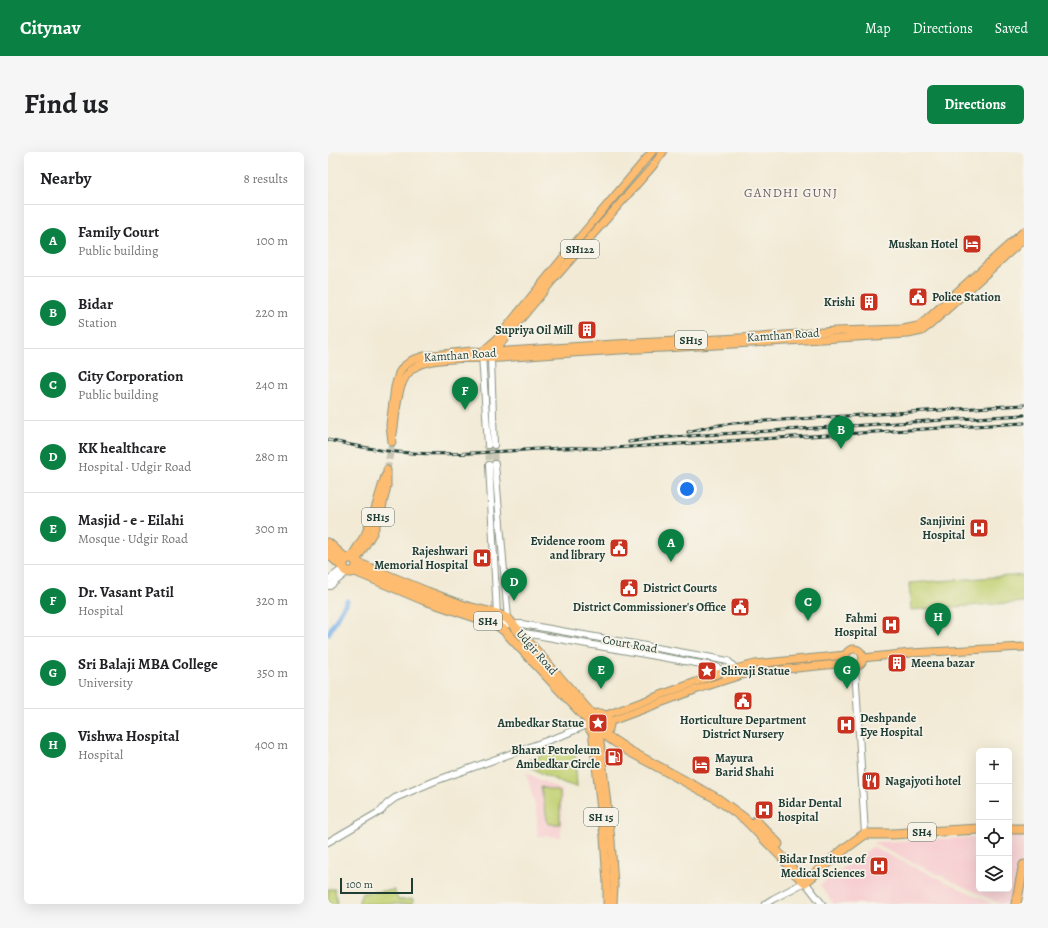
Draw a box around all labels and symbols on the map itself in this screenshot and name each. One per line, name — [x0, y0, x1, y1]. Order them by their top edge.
district label: GANDHI GUNJ — [744, 184, 838, 201]
hotel icon: Muskan Hotel — [961, 233, 983, 255]
place label: Muskan Hotel — [888, 236, 959, 252]
road number: SH122 — [561, 240, 599, 258]
public building icon: Police Station — [907, 286, 929, 308]
place label: Police Station — [932, 289, 1001, 305]
building icon: Krishi — [858, 291, 880, 313]
place label: Krishi — [824, 294, 855, 310]
building icon: Supriya Oil Mill — [576, 319, 598, 341]
place label: Supriya Oil Mill — [495, 322, 574, 338]
street label: Kamthan Road — [746, 324, 820, 346]
road number: SH15 — [675, 331, 707, 349]
street label: Kamthan Road — [423, 344, 497, 366]
pin: F — [452, 377, 478, 410]
pin: B — [828, 416, 854, 449]
your location — [677, 479, 697, 499]
road number: SH15 — [362, 508, 394, 526]
place label: Sanjivini Hospital — [920, 513, 966, 543]
hospital icon: Sanjivini Hospital — [968, 517, 990, 539]
pin: A — [658, 529, 684, 562]
place label: Evidence room and library — [530, 533, 605, 563]
public building icon: Evidence room and library — [608, 537, 630, 559]
place label: Rajeshwari Memorial Hospital — [374, 543, 469, 573]
hospital icon: Rajeshwari Memorial Hospital — [471, 547, 493, 569]
pin: D — [501, 568, 527, 601]
public building icon: District Courts — [618, 577, 640, 599]
place label: District Courts — [643, 580, 717, 596]
pin: C — [795, 588, 821, 621]
public building icon: District Commissioner's Office — [729, 596, 751, 618]
place label: District Commissioner's Office — [573, 599, 726, 615]
pin: H — [925, 603, 951, 636]
place label: Fahmi Hospital — [834, 610, 878, 640]
road number: SH4 — [474, 612, 502, 630]
hospital icon: Fahmi Hospital — [880, 614, 902, 636]
street label: Udgir Road — [513, 626, 562, 679]
street label: Court Road — [601, 631, 659, 657]
building icon: Meena bazar — [886, 652, 908, 674]
place label: Meena bazar — [911, 655, 975, 671]
pin: E — [588, 656, 614, 689]
pin: G — [834, 656, 860, 689]
place icon: Shivaji Statue — [696, 660, 718, 682]
place label: Shivaji Statue — [721, 663, 790, 679]
public building icon: Horticulture Department District Nursery — [732, 690, 754, 712]
place label: Deshpande Eye Hospital — [860, 710, 923, 740]
place icon: Ambedkar Statue — [587, 712, 609, 734]
place label: Horticulture Department District Nursery — [680, 712, 806, 742]
hospital icon: Deshpande Eye Hospital — [835, 714, 857, 736]
place label: Ambedkar Statue — [496, 715, 584, 731]
place label: Bharat Petroleum Ambedkar Circle — [511, 742, 600, 772]
fuel station icon: Bharat Petroleum Ambedkar Circle — [603, 746, 625, 768]
place label: Mayura Barid Shahi — [715, 750, 775, 780]
hotel icon: Mayura Barid Shahi — [690, 754, 712, 776]
restaurant icon: Nagajyoti hotel — [860, 770, 882, 792]
place label: Nagajyoti hotel — [885, 773, 962, 789]
place label: Bidar Dental hospital — [778, 795, 843, 825]
hospital icon: Bidar Dental hospital — [753, 799, 775, 821]
road number: SH 15 — [584, 808, 618, 826]
road number: SH4 — [908, 823, 936, 841]
place label: Bidar Institute of Medical Sciences — [779, 851, 867, 881]
hospital icon: Bidar Institute of Medical Sciences — [868, 855, 890, 877]
scale bar — [340, 876, 413, 895]

